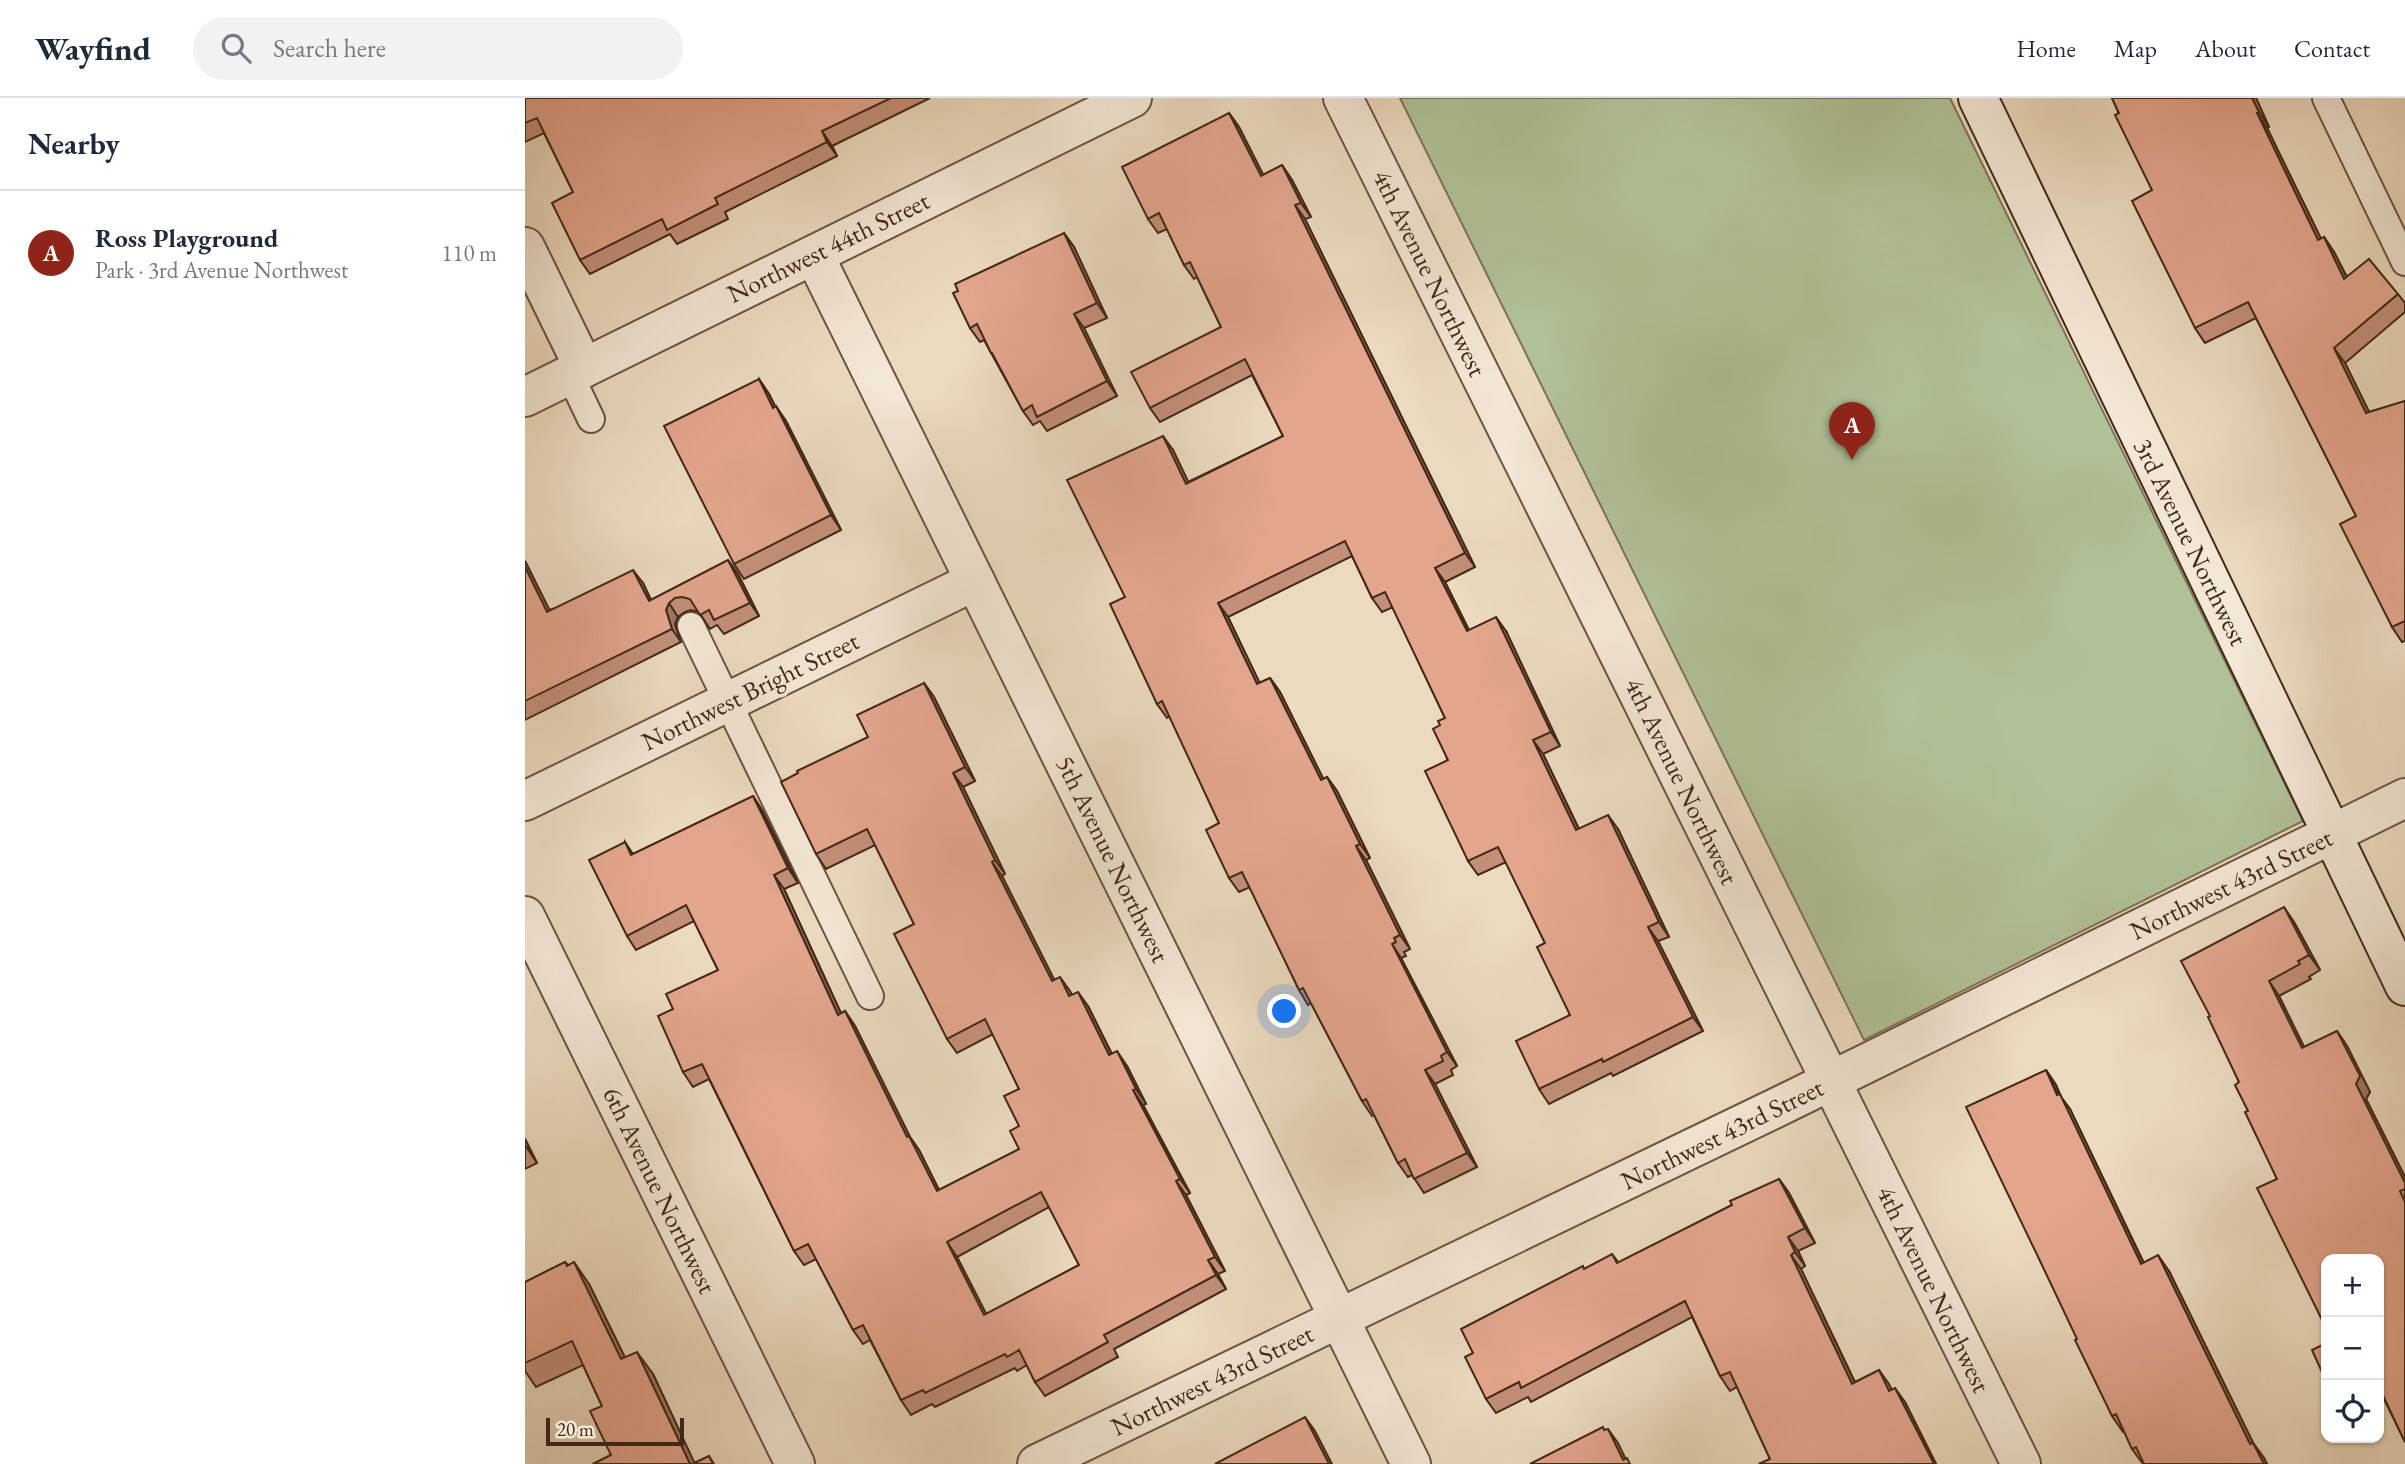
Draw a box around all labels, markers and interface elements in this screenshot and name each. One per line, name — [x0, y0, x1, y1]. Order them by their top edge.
search box — [193, 17, 683, 80]
text: Wayfind — [35, 27, 151, 70]
icon: search — [217, 29, 255, 67]
text: Search here — [273, 31, 386, 65]
text: Home — [2016, 33, 2076, 64]
text: Map — [2114, 33, 2157, 64]
text: About — [2195, 33, 2256, 64]
text: Contact — [2294, 33, 2370, 64]
text: Nearby — [28, 124, 120, 163]
street label: 4th Avenue Northwest — [1365, 164, 1495, 382]
street label: Northwest 44th Street — [721, 183, 935, 311]
text: Ross Playground — [95, 221, 278, 255]
text: A — [43, 238, 59, 268]
text: 110 m — [441, 238, 497, 268]
text: Park · 3rd Avenue Northwest — [95, 255, 348, 285]
pin: A — [1829, 402, 1875, 460]
street label: 3rd Avenue Northwest — [2126, 433, 2256, 651]
street label: Northwest Bright Street — [636, 624, 864, 758]
street label: 4th Avenue Northwest — [1617, 672, 1747, 890]
street label: 5th Avenue Northwest — [1048, 750, 1178, 968]
street label: Northwest 43rd Street — [2124, 820, 2338, 948]
your location — [1267, 994, 1301, 1028]
street label: Northwest 43rd Street — [1615, 1070, 1829, 1198]
street label: 6th Avenue Northwest — [595, 1081, 725, 1299]
street label: 4th Avenue Northwest — [1869, 1180, 1999, 1398]
map controls — [2321, 1254, 2384, 1443]
button: + — [2321, 1254, 2384, 1317]
street label: Northwest 43rd Street — [1105, 1316, 1319, 1444]
button: − — [2321, 1317, 2384, 1380]
button: locate — [2321, 1380, 2384, 1443]
scale bar — [546, 1415, 684, 1447]
text: 20 m — [557, 1417, 594, 1442]

